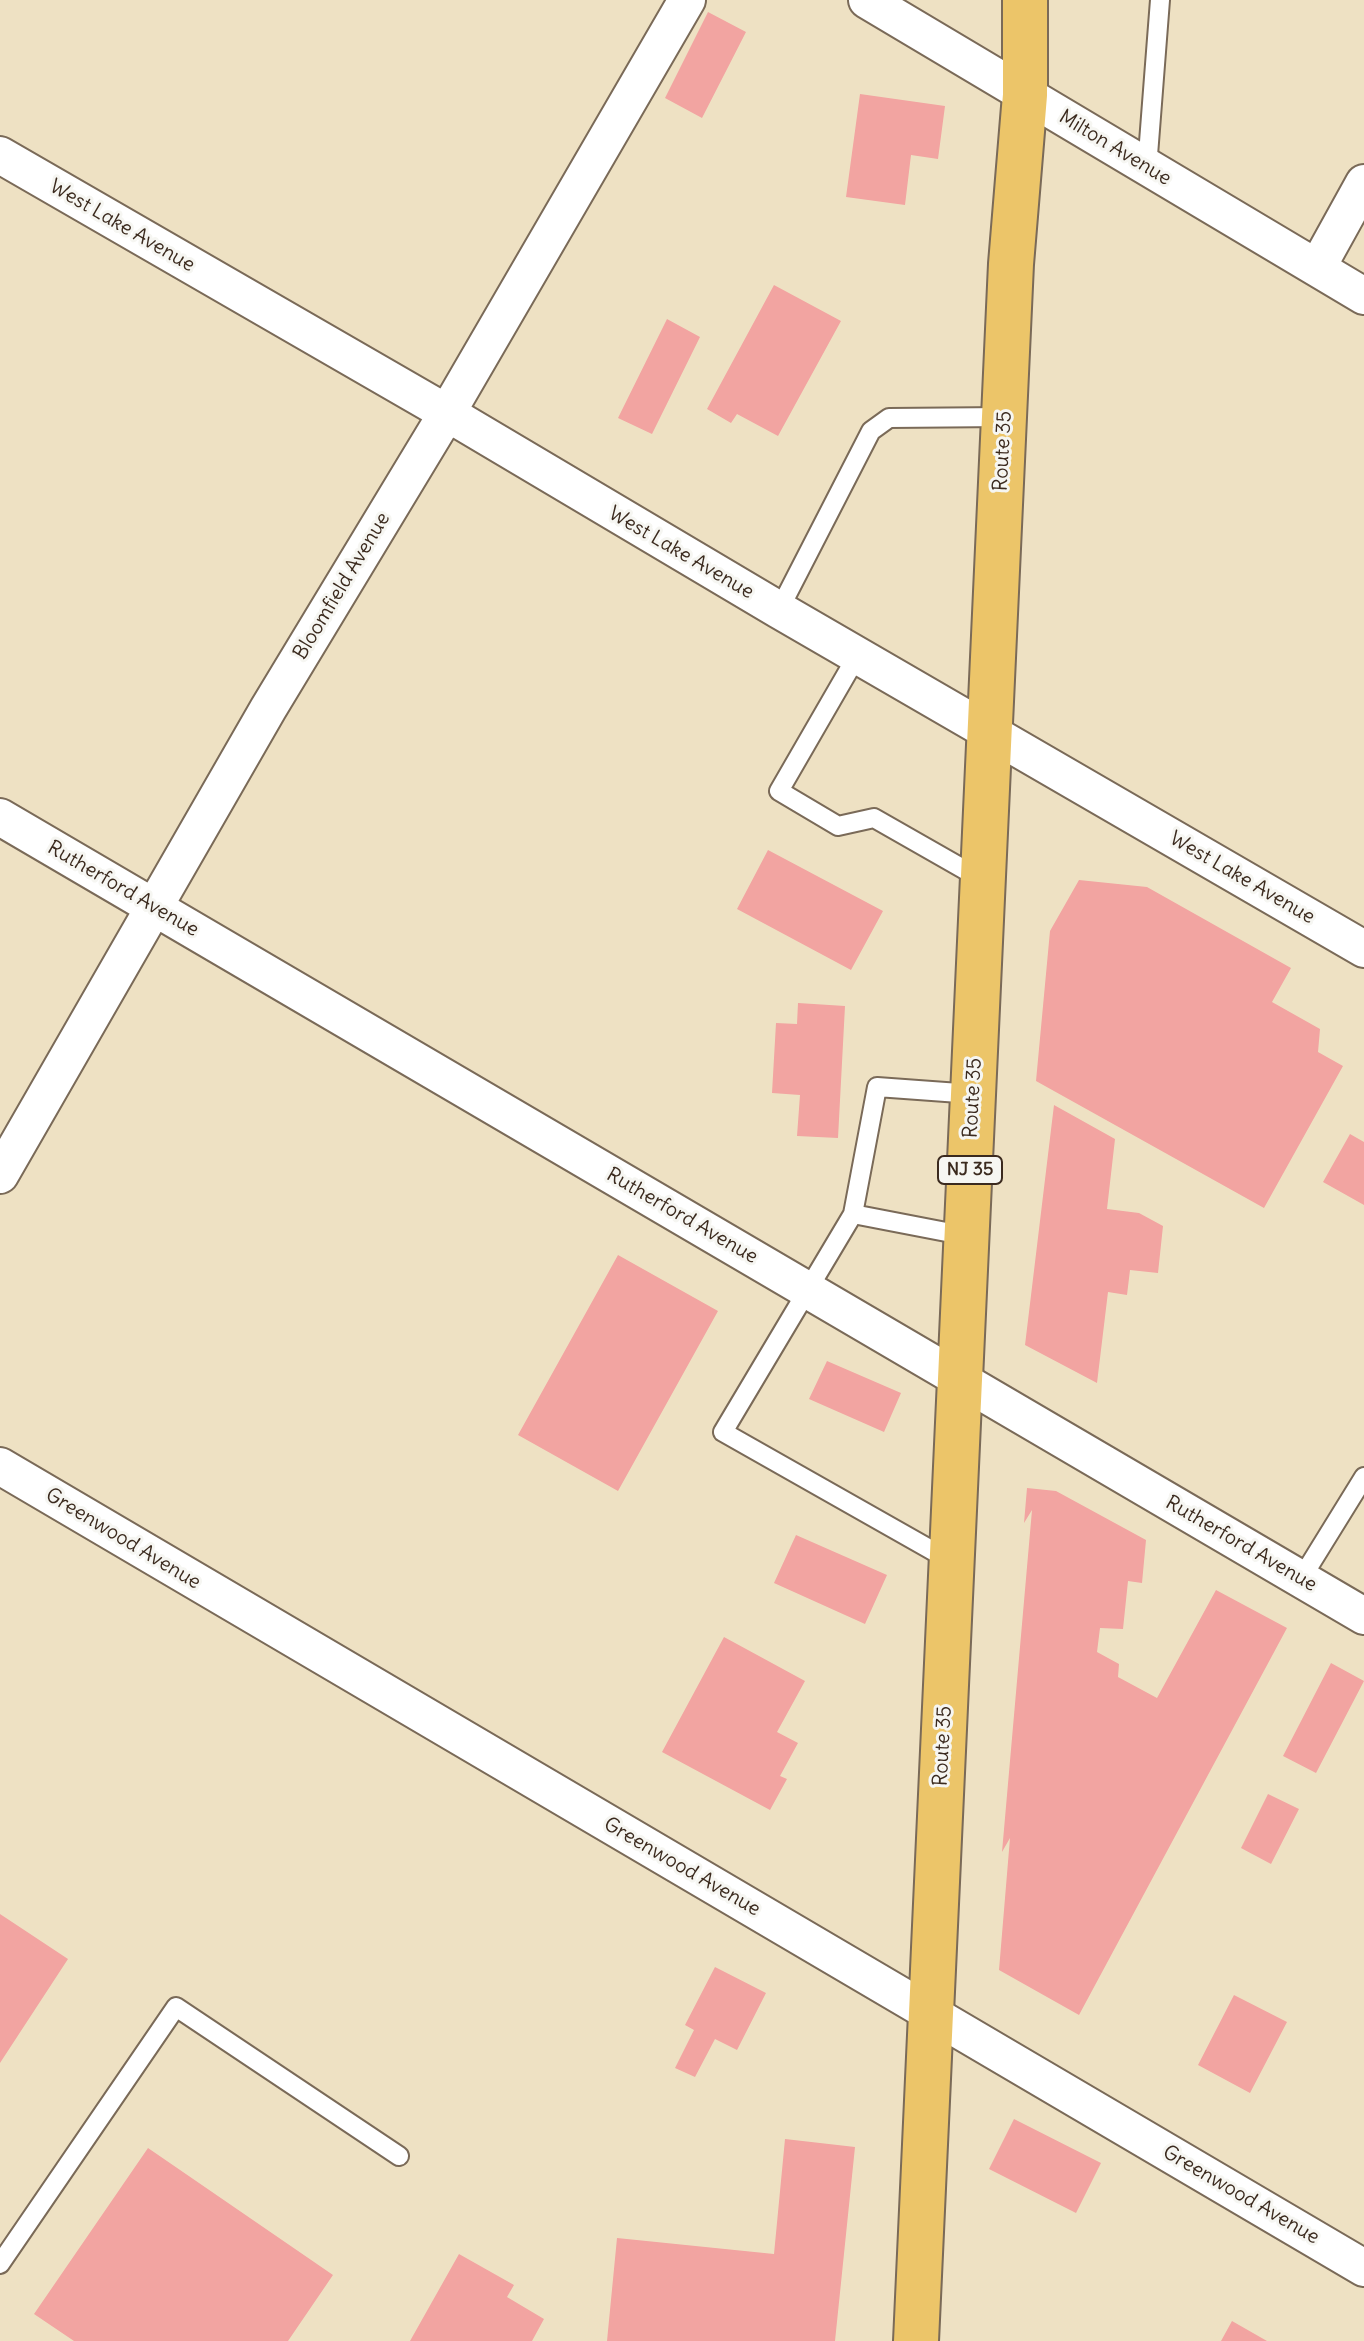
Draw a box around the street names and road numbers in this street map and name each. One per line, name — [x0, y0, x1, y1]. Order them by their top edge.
street label: Milton Avenue — [1055, 105, 1175, 191]
street label: West Lake Avenue — [45, 175, 199, 277]
street label: Route 35 — [989, 410, 1017, 492]
street label: West Lake Avenue — [604, 502, 758, 604]
street label: Bloomfield Avenue — [289, 508, 395, 664]
street label: West Lake Avenue — [1165, 827, 1319, 929]
street label: Rutherford Avenue — [43, 836, 203, 942]
street label: Route 35 — [959, 1057, 987, 1139]
road number: NJ 35 — [938, 1156, 1002, 1184]
street label: Rutherford Avenue — [602, 1163, 762, 1269]
street label: Greenwood Avenue — [41, 1483, 205, 1595]
street label: Rutherford Avenue — [1161, 1491, 1321, 1597]
street label: Route 35 — [929, 1705, 957, 1787]
street label: Greenwood Avenue — [599, 1812, 765, 1922]
street label: Greenwood Avenue — [1158, 2140, 1324, 2250]

